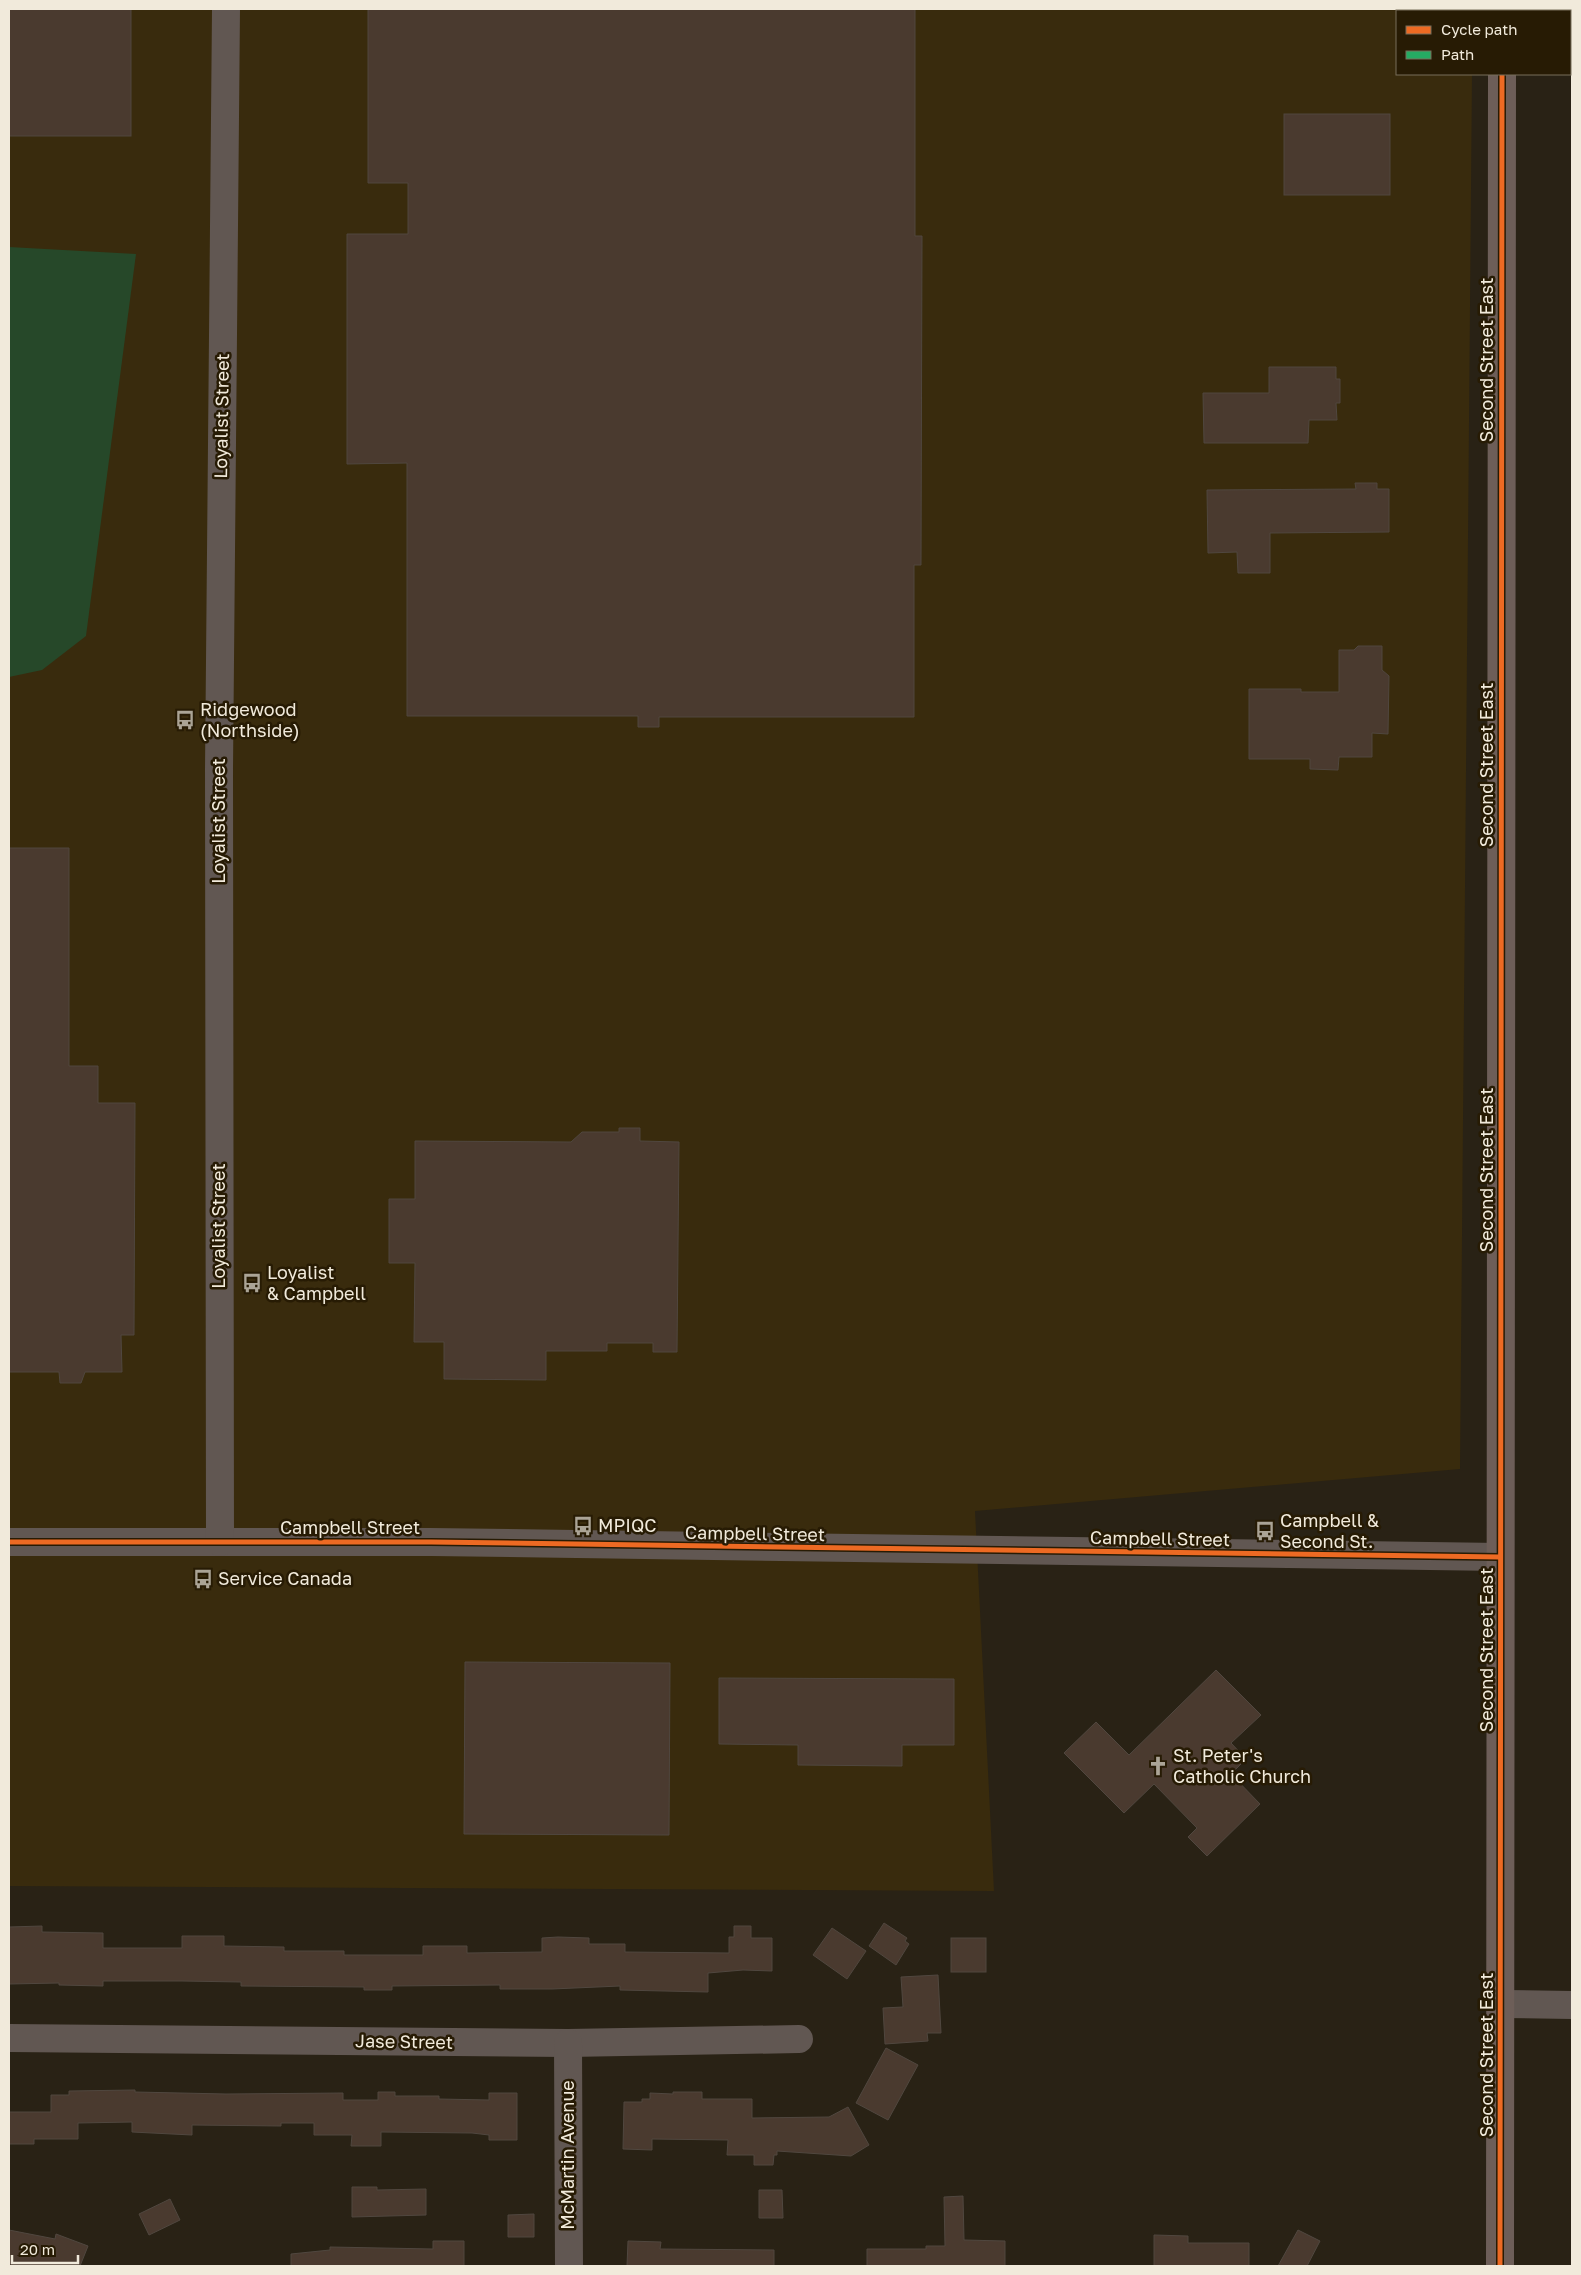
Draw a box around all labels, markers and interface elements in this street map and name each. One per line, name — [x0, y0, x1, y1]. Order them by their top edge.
legend — [1396, 10, 1571, 75]
text: Cycle path — [1441, 20, 1517, 38]
text: Path — [1441, 45, 1474, 63]
street label: Second Street East — [1475, 278, 1497, 442]
street label: Loyalist Street — [209, 353, 233, 479]
street label: Second Street East — [1475, 683, 1497, 847]
place label: Ridgewood (Northside) — [200, 698, 300, 741]
bus stop icon: Ridgewood (Northside) — [174, 709, 196, 731]
street label: Loyalist Street — [207, 758, 229, 884]
street label: Second Street East — [1475, 1088, 1497, 1252]
street label: Loyalist Street — [207, 1163, 229, 1289]
place label: Loyalist & Campbell — [267, 1261, 366, 1304]
bus stop icon: Loyalist & Campbell — [241, 1272, 263, 1294]
place label: Campbell & Second St. — [1280, 1509, 1379, 1552]
place label: MPIQC — [598, 1514, 656, 1536]
bus stop icon: MPIQC — [572, 1515, 594, 1537]
street label: Campbell Street — [280, 1516, 420, 1538]
bus stop icon: Campbell & Second St. — [1254, 1520, 1276, 1542]
street label: Campbell Street — [685, 1521, 825, 1545]
street label: Campbell Street — [1090, 1526, 1230, 1550]
place label: Service Canada — [218, 1567, 352, 1589]
bus stop icon: Service Canada — [192, 1568, 214, 1590]
street label: Second Street East — [1475, 1568, 1497, 1732]
place label: St. Peter's Catholic Church — [1173, 1744, 1311, 1787]
church icon: St. Peter's Catholic Church — [1147, 1755, 1169, 1777]
street label: Second Street East — [1475, 1973, 1497, 2137]
street label: Jase Street — [355, 2029, 453, 2053]
street label: McMartin Avenue — [556, 2080, 578, 2230]
scale bar — [12, 2232, 79, 2264]
text: 20 m — [20, 2240, 55, 2258]

